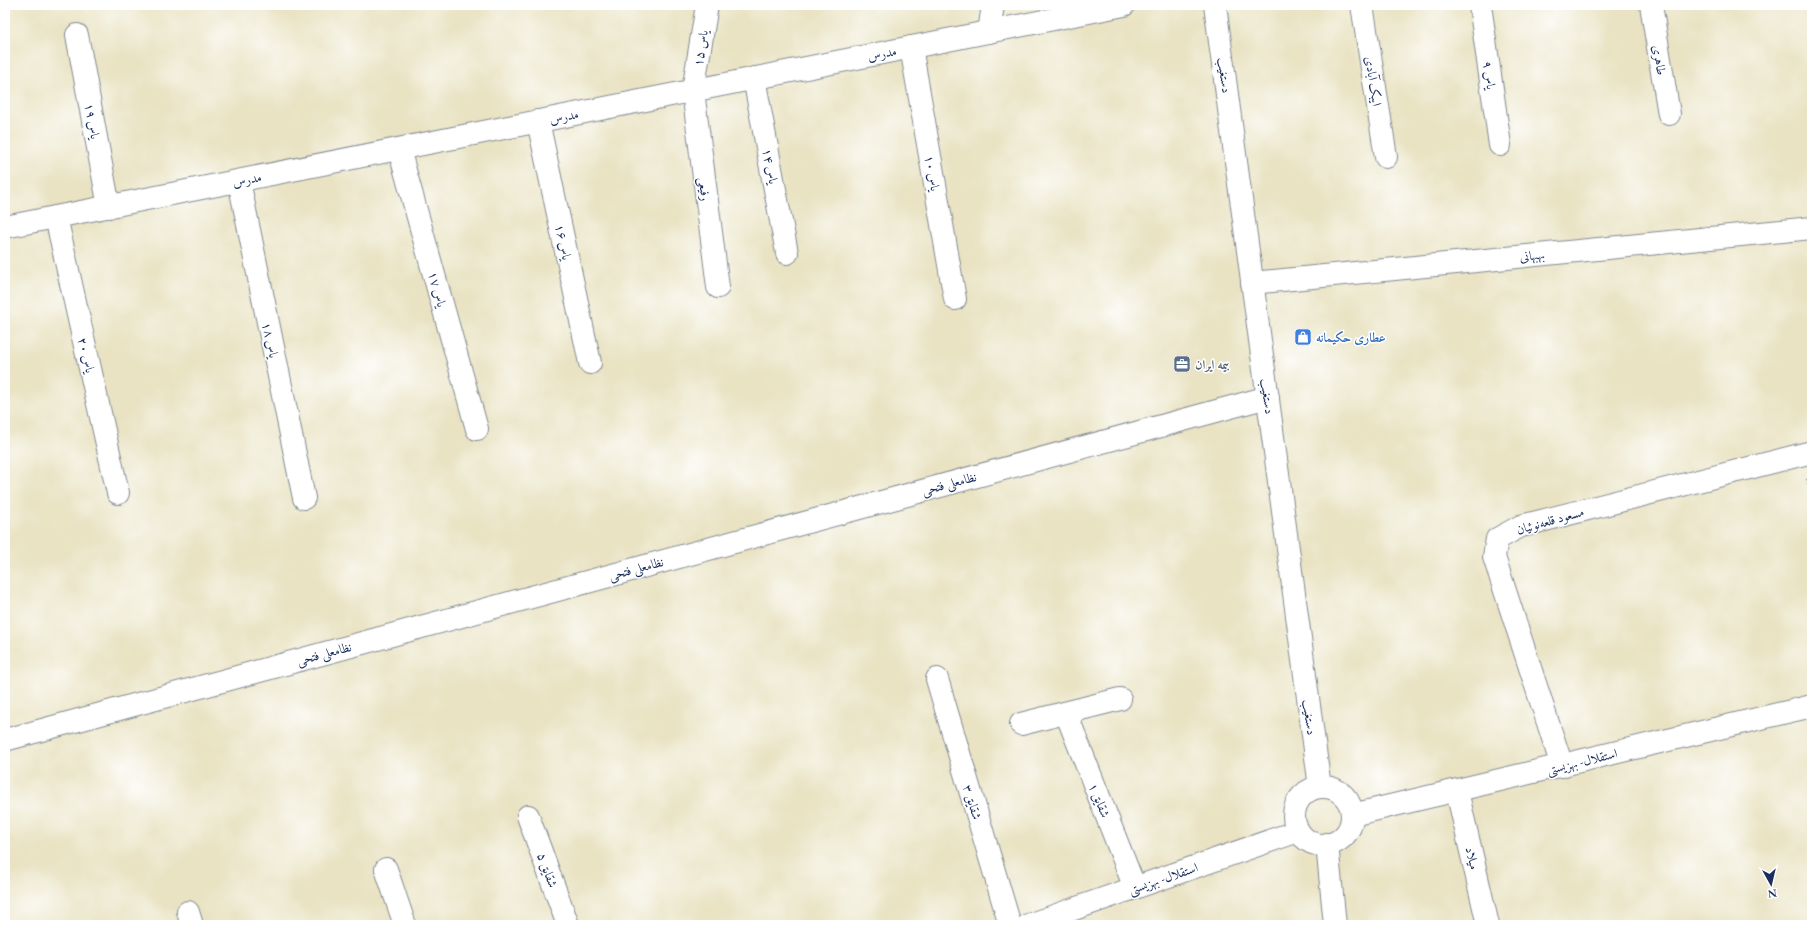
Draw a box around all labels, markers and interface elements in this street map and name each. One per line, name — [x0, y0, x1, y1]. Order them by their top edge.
street label: یاس ۱۵ — [689, 27, 712, 67]
street label: مدرس — [866, 42, 898, 65]
street label: طاهری — [1649, 44, 1670, 77]
street label: ایبک آبادی — [1361, 55, 1386, 107]
street label: دستغیب — [1213, 56, 1235, 94]
street label: یاس ۹ — [1479, 60, 1500, 92]
street label: یاس ۱۹ — [81, 102, 104, 142]
street label: مدرس — [548, 105, 580, 128]
street label: یاس ۱۴ — [759, 147, 783, 187]
street label: یاس ۱۰ — [921, 154, 944, 194]
street label: مدرس — [231, 168, 263, 191]
street label: رفیعی — [694, 176, 714, 202]
street label: یاس ۱۶ — [551, 223, 576, 263]
street label: بهبهانی — [1519, 246, 1546, 265]
street label: یاس ۱۷ — [425, 269, 451, 310]
street label: یاس ۱۸ — [258, 321, 283, 361]
shop icon: عطاری حکیمانه — [1293, 327, 1313, 347]
place label: عطاری حکیمانه — [1316, 329, 1386, 346]
street label: یاس ۲۰ — [74, 336, 99, 376]
office icon: بیمه ایران — [1172, 354, 1192, 374]
place label: بیمه ایران — [1195, 356, 1230, 373]
street label: دستغیب — [1256, 377, 1278, 415]
street label: نظامعلی فتحی — [920, 468, 979, 501]
street label: مسعود قلعه‌نوئیان — [1514, 503, 1586, 538]
street label: نظامعلی فتحی — [607, 553, 666, 586]
street label: نظامعلی فتحی — [295, 638, 354, 671]
street label: دستغیب — [1298, 698, 1320, 736]
street label: استقلال- بهزیستی — [1545, 744, 1620, 779]
street label: شقایق ۱ — [1085, 780, 1114, 820]
street label: شقایق ۳ — [959, 783, 986, 822]
street label: میلاد — [1462, 845, 1483, 871]
street label: شقایق ۵ — [533, 850, 562, 890]
street label: استقلال- بهزیستی — [1126, 859, 1201, 899]
north arrow — [1751, 864, 1791, 904]
text: N — [1767, 886, 1778, 901]

